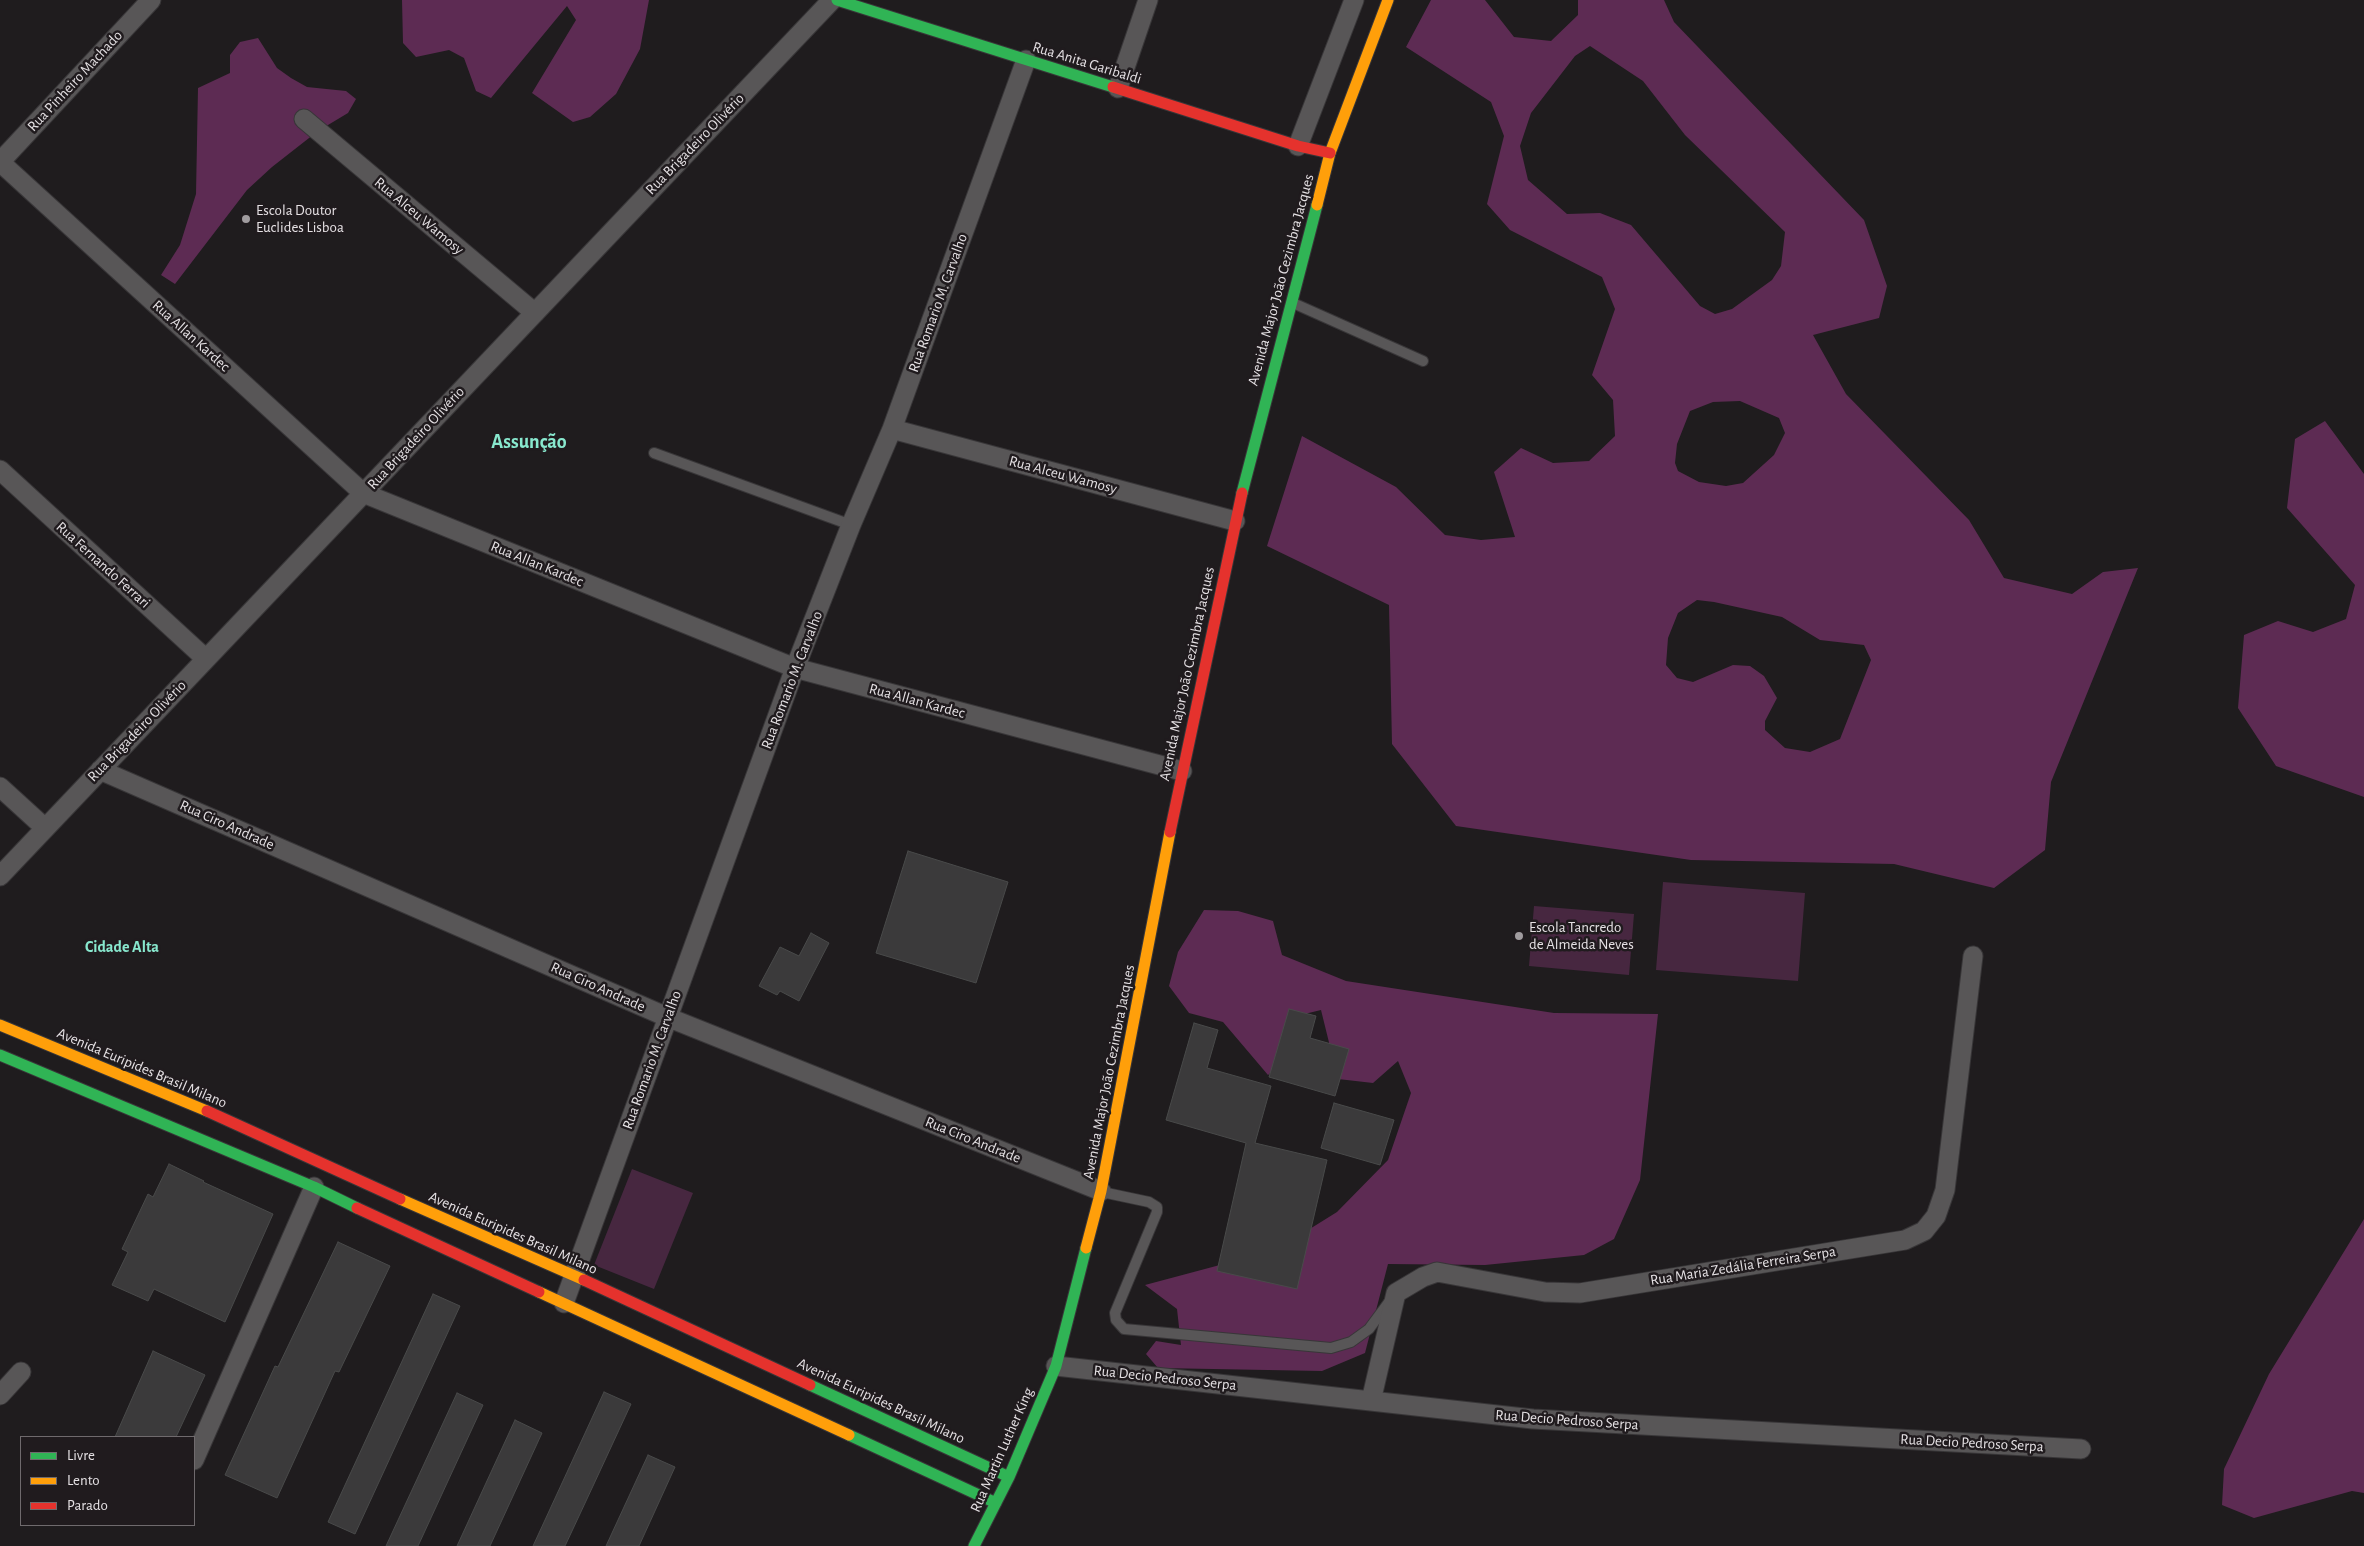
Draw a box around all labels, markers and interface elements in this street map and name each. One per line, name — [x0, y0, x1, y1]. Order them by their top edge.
street label: Rua Pinheiro Machado — [24, 27, 126, 135]
street label: Rua Anita Garibaldi — [1030, 38, 1144, 88]
street label: Rua Brigadeiro Olivério — [642, 89, 748, 199]
street label: Avenida Major João Cezimbra Jacques — [1244, 172, 1318, 388]
street label: Rua Alceu Wamosy — [371, 173, 467, 259]
place label: Escola Doutor Euclides Lisboa — [256, 201, 344, 236]
marker: Escola Doutor Euclides Lisboa — [240, 213, 252, 225]
street label: Rua Romario M. Carvalho — [905, 231, 971, 375]
street label: Rua Allan Kardec — [148, 296, 234, 376]
street label: Rua Brigadeiro Olivério — [364, 383, 468, 493]
district label: Assunção — [491, 430, 567, 454]
street label: Rua Alceu Wamosy — [1007, 452, 1119, 498]
street label: Rua Fernando Ferrari — [52, 518, 154, 612]
street label: Rua Allan Kardec — [488, 537, 586, 591]
street label: Avenida Major João Cezimbra Jacques — [1156, 565, 1218, 783]
street label: Rua Romario M. Carvalho — [757, 608, 827, 752]
street label: Rua Brigadeiro Olivério — [84, 676, 190, 786]
street label: Rua Allan Kardec — [867, 680, 967, 722]
street label: Rua Ciro Andrade — [177, 796, 277, 854]
place label: Escola Tancredo de Almeida Neves — [1529, 918, 1634, 953]
marker: Escola Tancredo de Almeida Neves — [1513, 930, 1525, 942]
district label: Cidade Alta — [85, 937, 159, 957]
street label: Rua Ciro Andrade — [548, 958, 648, 1016]
street label: Avenida Major João Cezimbra Jacques — [1079, 963, 1139, 1181]
street label: Rua Romario M. Carvalho — [619, 988, 685, 1132]
street label: Avenida Euripides Brasil Milano — [54, 1024, 230, 1112]
street label: Rua Ciro Andrade — [923, 1113, 1023, 1167]
street label: Avenida Euripides Brasil Milano — [426, 1188, 600, 1278]
street label: Rua Maria Zedália Ferreira Serpa — [1649, 1242, 1837, 1290]
street label: Avenida Euripides Brasil Milano — [794, 1354, 968, 1448]
street label: Rua Decio Pedroso Serpa — [1093, 1362, 1237, 1394]
street label: Rua Martin Luther King — [966, 1385, 1038, 1515]
street label: Rua Decio Pedroso Serpa — [1495, 1406, 1639, 1434]
street label: Rua Decio Pedroso Serpa — [1900, 1430, 2044, 1456]
legend — [20, 1436, 195, 1526]
text: Livre — [67, 1448, 95, 1463]
text: Lento — [67, 1473, 100, 1488]
text: Parado — [67, 1498, 108, 1513]

